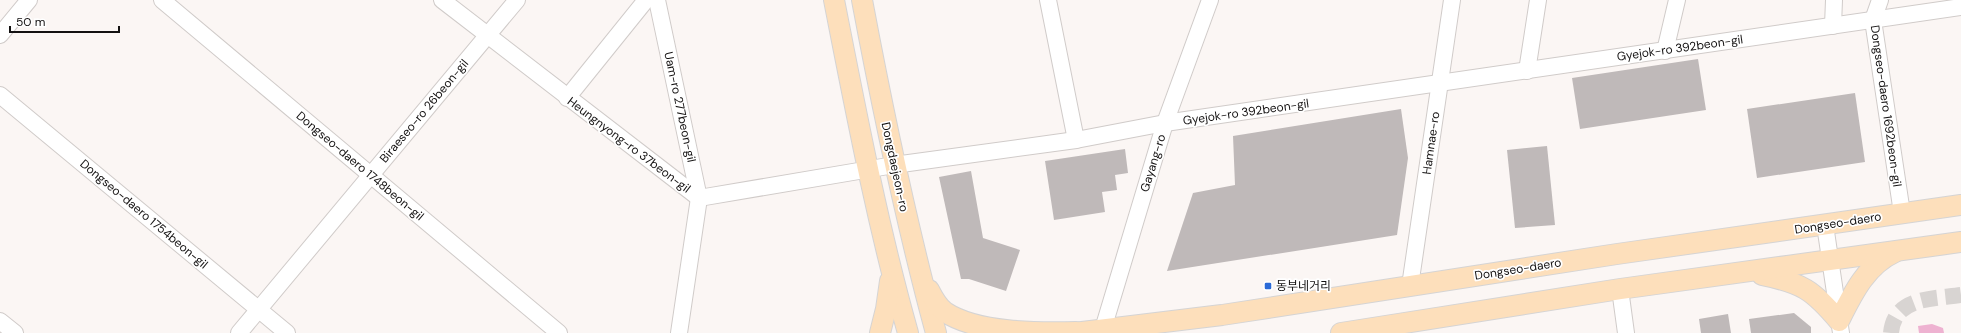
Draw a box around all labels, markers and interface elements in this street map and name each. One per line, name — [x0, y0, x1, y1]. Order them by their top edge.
scale bar — [10, 8, 119, 34]
text: 50 m — [16, 14, 45, 30]
street label: Dongseo-daero 1692beon-gil — [1867, 24, 1905, 188]
street label: Gyejok-ro 392beon-gil — [1616, 31, 1744, 65]
street label: Uam-ro 277beon-gil — [660, 50, 700, 164]
street label: Biraeseo-ro 26beon-gil — [376, 56, 472, 166]
street label: Heungnyong-ro 37beon-gil — [564, 93, 694, 197]
street label: Gyejok-ro 392beon-gil — [1182, 95, 1310, 129]
street label: Dongseo-daero 1748beon-gil — [293, 108, 427, 224]
street label: Hamnae-ro — [1419, 110, 1443, 176]
street label: Dongdaejeon-ro — [878, 121, 912, 213]
street label: Gayang-ro — [1137, 132, 1169, 194]
street label: Dongseo-daero 1754beon-gil — [77, 156, 211, 272]
street label: Dongseo-daero — [1793, 208, 1883, 238]
street label: Dongseo-daero — [1473, 254, 1563, 284]
place label: 동부네거리 — [1276, 278, 1331, 294]
marker: 동부네거리 — [1263, 281, 1273, 291]

